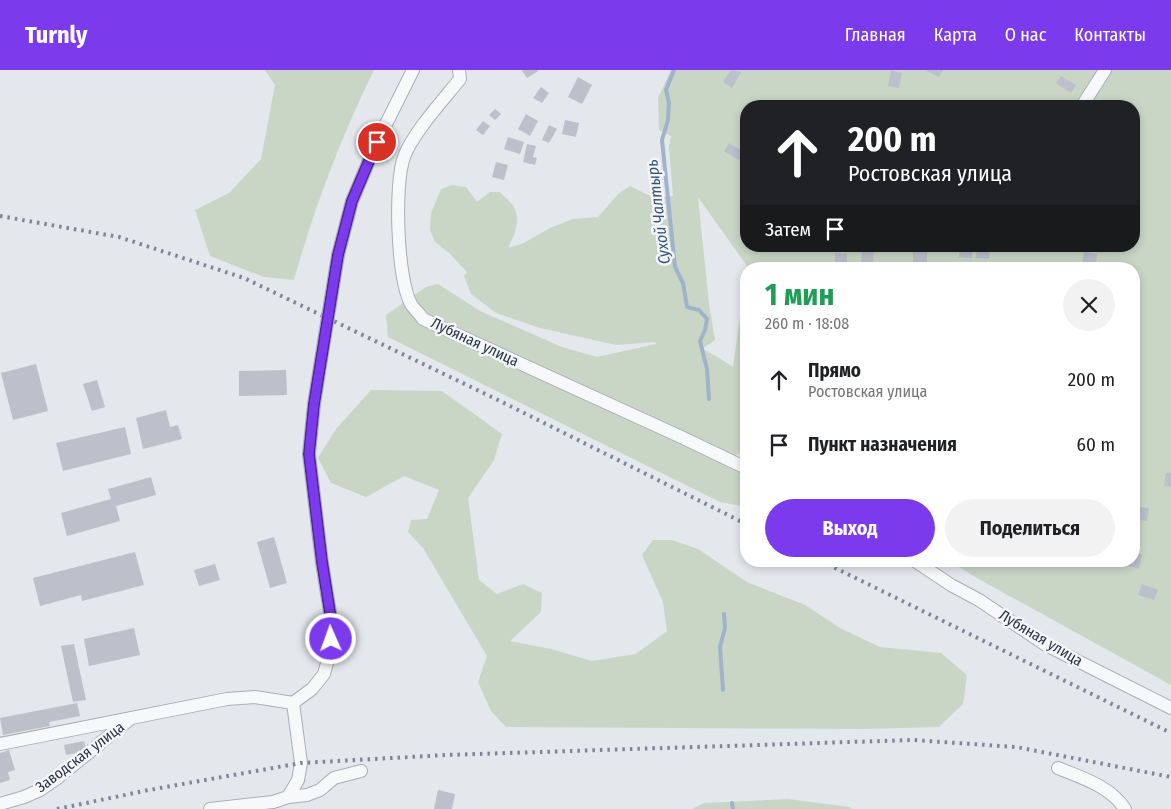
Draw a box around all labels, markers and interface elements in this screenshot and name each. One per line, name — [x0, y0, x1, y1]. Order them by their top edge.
text: Turnly — [25, 21, 87, 49]
text: Главная — [845, 24, 906, 46]
text: Карта — [934, 24, 977, 46]
text: О нас — [1005, 24, 1046, 46]
text: Контакты — [1074, 24, 1146, 46]
text: 200 m — [848, 118, 936, 160]
icon: ahead — [765, 120, 830, 185]
pin — [356, 121, 398, 163]
icon: arrive — [363, 128, 391, 156]
water label: Сухой Чалтырь — [642, 159, 674, 265]
text: Ростовская улица — [848, 160, 1012, 187]
icon: arrive — [821, 215, 849, 243]
text: Затем — [765, 218, 811, 241]
text: 1 мин — [765, 277, 834, 313]
button: close — [1063, 279, 1115, 331]
street label: Лубяная улица — [428, 314, 522, 370]
text: 260 m · 18:08 — [765, 314, 849, 333]
text: Прямо — [808, 359, 861, 382]
icon: ahead — [765, 366, 793, 394]
text: 200 m — [1068, 368, 1115, 391]
text: Ростовская улица — [808, 382, 927, 401]
icon: arrive — [765, 431, 793, 459]
text: Пункт назначения — [808, 433, 957, 456]
text: 60 m — [1077, 433, 1115, 456]
button: Выход — [765, 499, 935, 557]
button: Поделиться — [945, 499, 1115, 557]
street label: Лубяная улица — [996, 606, 1086, 670]
position arrow — [304, 612, 356, 664]
street label: Заводская улица — [32, 718, 128, 796]

